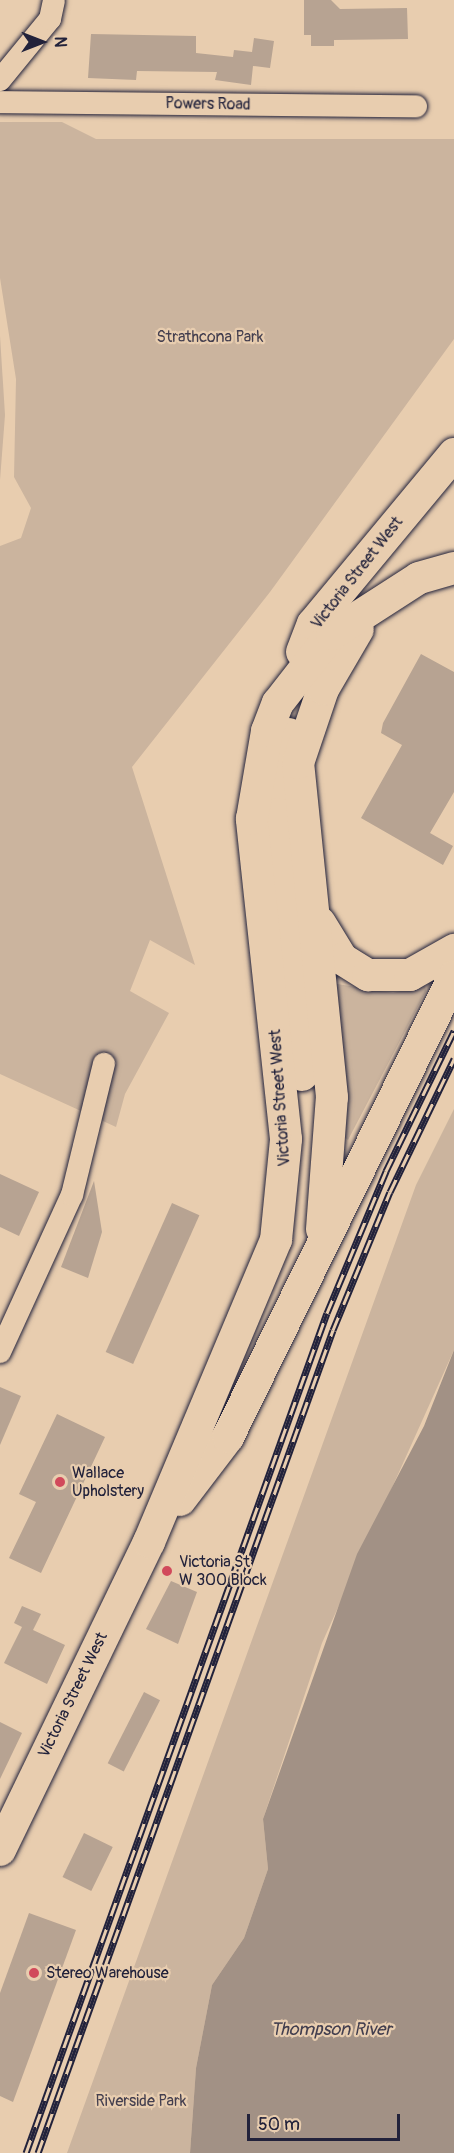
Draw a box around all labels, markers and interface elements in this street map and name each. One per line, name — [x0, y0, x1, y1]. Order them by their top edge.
north arrow — [12, 12, 72, 72]
text: N — [50, 37, 70, 47]
street label: Powers Road — [165, 94, 251, 114]
park label: Strathcona Park — [157, 327, 263, 347]
street label: Victoria Street West — [307, 513, 407, 633]
street label: Victoria Street West — [266, 1029, 294, 1167]
place label: Wallace Upholstery — [72, 1463, 144, 1501]
marker: Wallace Upholstery — [53, 1475, 67, 1489]
place label: Victoria St W 300 Block — [179, 1552, 267, 1590]
marker: Victoria St W 300 Block — [160, 1564, 174, 1578]
street label: Victoria Street West — [34, 1629, 112, 1761]
place label: Stereo Warehouse — [46, 1963, 169, 1983]
marker: Stereo Warehouse — [27, 1966, 41, 1980]
water label: Thompson River — [270, 2019, 392, 2041]
park label: Riverside Park — [96, 2091, 186, 2111]
scale bar — [250, 2102, 403, 2140]
text: 50 m — [258, 2113, 300, 2136]

